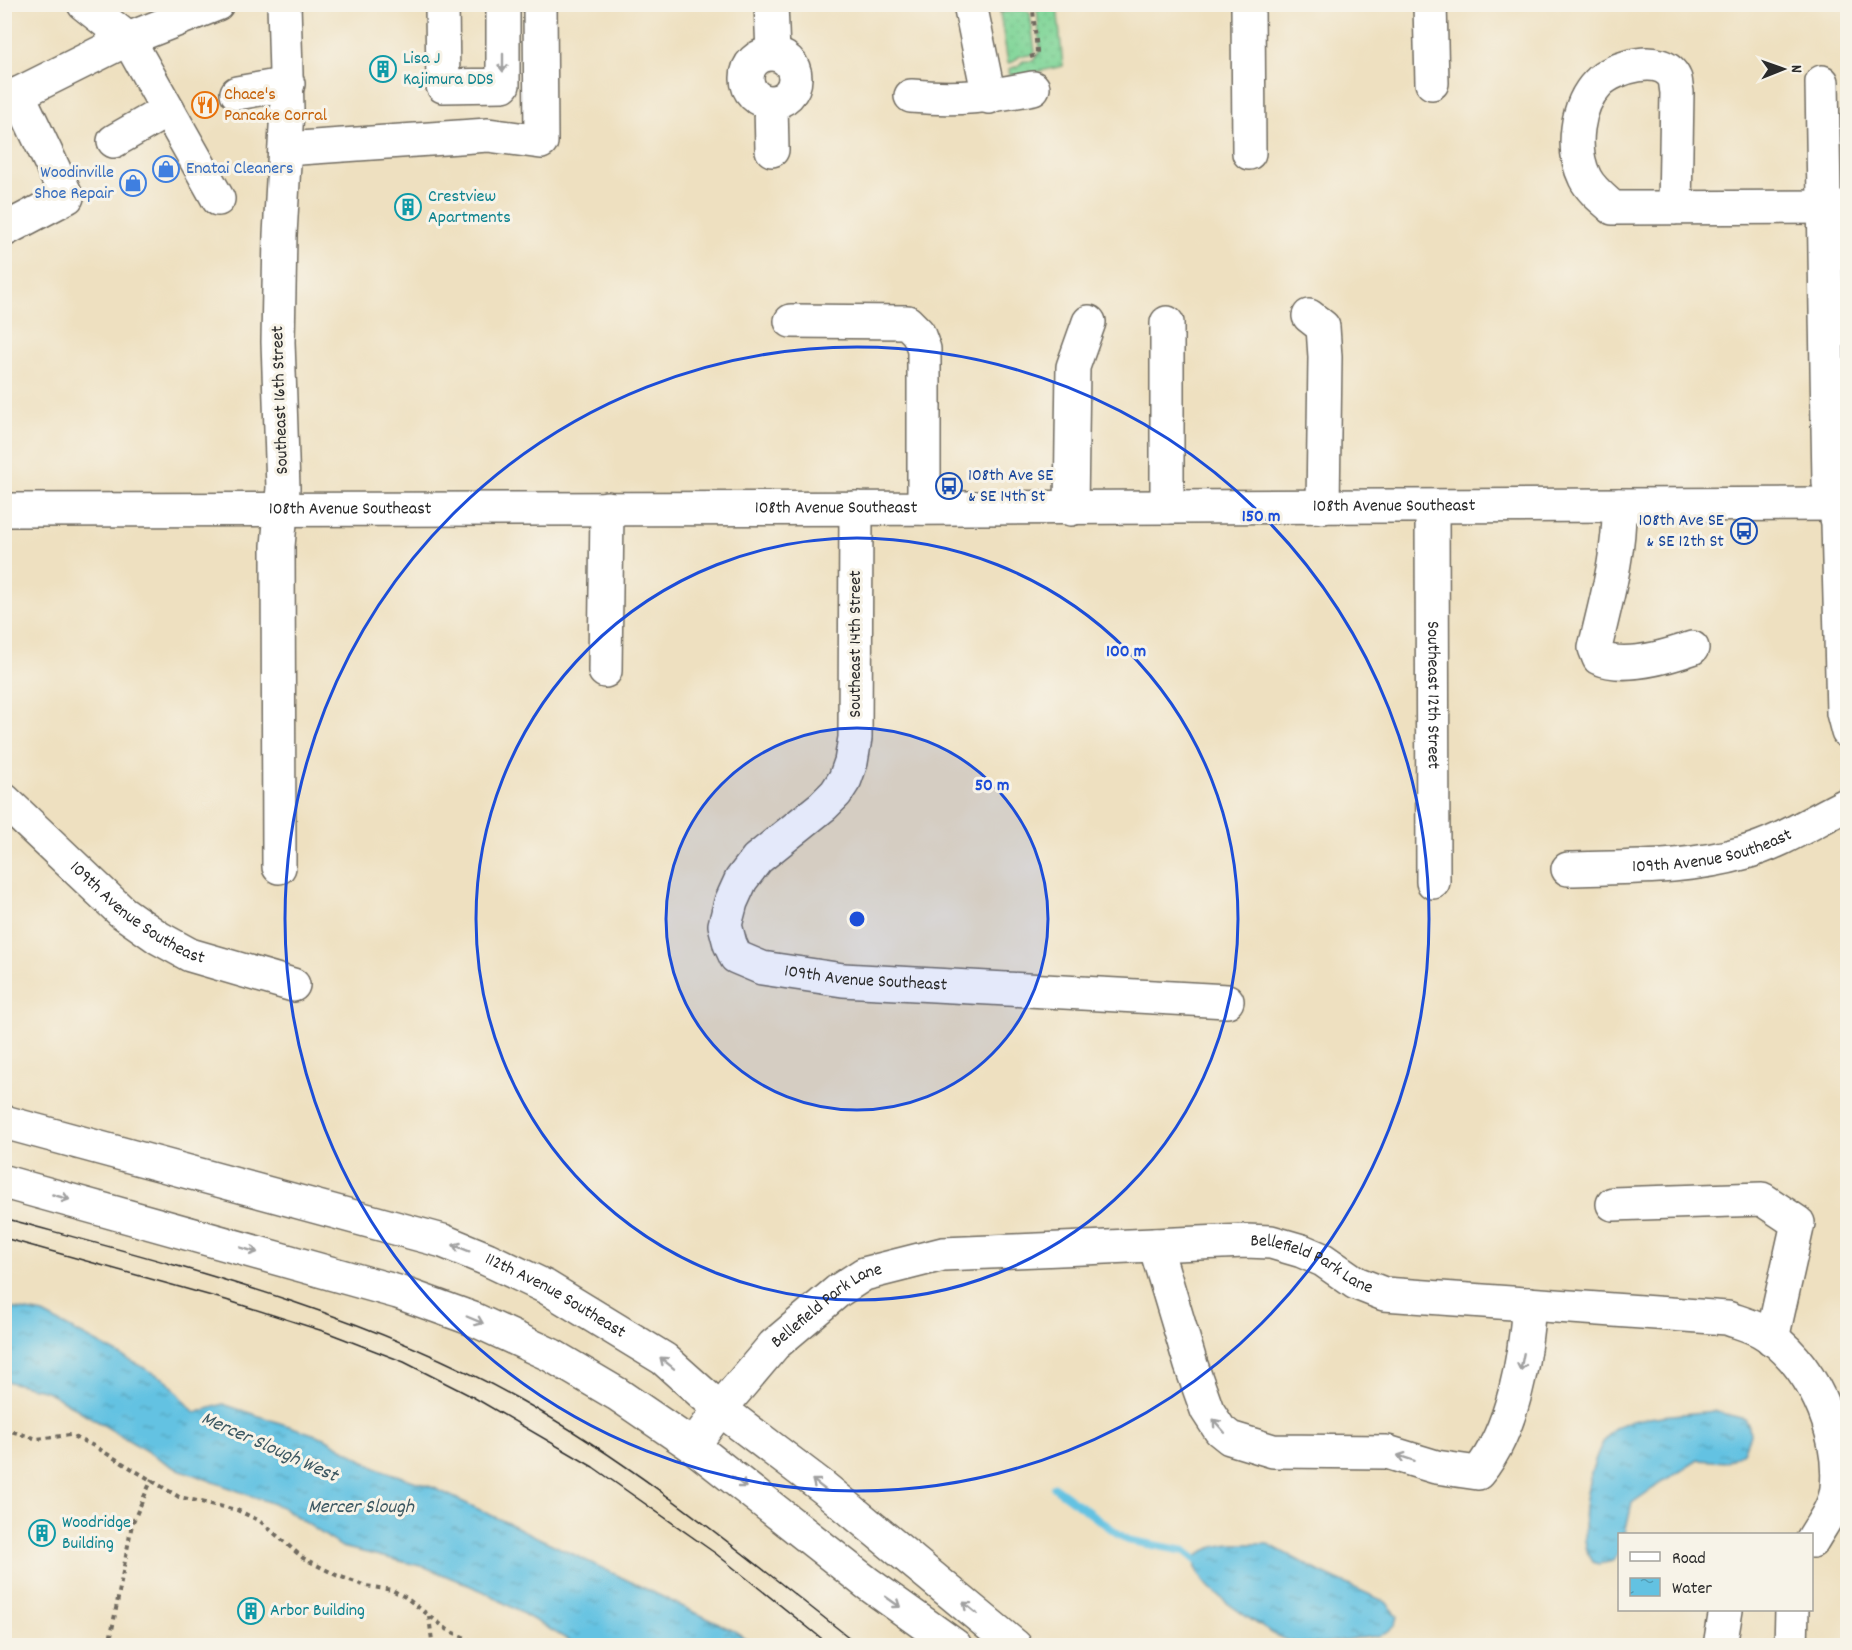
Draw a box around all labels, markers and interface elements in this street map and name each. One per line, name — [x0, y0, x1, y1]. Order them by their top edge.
north arrow — [1753, 39, 1813, 99]
place label: Lisa J Kajimura DDS — [403, 47, 494, 93]
one-way arrow — [497, 52, 509, 72]
building icon: Lisa J Kajimura DDS — [368, 54, 398, 84]
text: N — [1784, 65, 1807, 73]
place label: Chace's Pancake Corral — [224, 83, 328, 129]
restaurant icon: Chace's Pancake Corral — [190, 90, 220, 120]
shop icon: Enatai Cleaners — [151, 154, 181, 184]
place label: Enatai Cleaners — [186, 157, 293, 182]
place label: Woodinville Shoe Repair — [34, 161, 114, 207]
shop icon: Woodinville Shoe Repair — [118, 168, 148, 198]
place label: Crestview Apartments — [428, 185, 511, 231]
building icon: Crestview Apartments — [393, 192, 423, 222]
street label: Southeast 16th Street — [266, 325, 296, 475]
place label: 108th Ave SE & SE 14th St — [968, 464, 1053, 510]
bus stop icon: 108th Ave SE & SE 14th St — [934, 471, 964, 501]
street label: 108th Avenue Southeast — [1313, 494, 1476, 519]
street label: 108th Avenue Southeast — [755, 496, 918, 521]
street label: 108th Avenue Southeast — [269, 497, 432, 522]
text: 150 m — [1242, 505, 1280, 530]
place label: 108th Ave SE & SE 12th St — [1639, 509, 1724, 555]
bus stop icon: 108th Ave SE & SE 12th St — [1729, 516, 1759, 546]
street label: Southeast 14th Street — [844, 570, 869, 718]
street label: Southeast 12th Street — [1420, 621, 1445, 769]
text: 100 m — [1106, 640, 1146, 665]
text: 50 m — [975, 774, 1009, 799]
street label: 109th Avenue Southeast — [1632, 823, 1797, 880]
street label: 109th Avenue Southeast — [64, 856, 208, 971]
centre of rings — [847, 909, 867, 929]
street label: 109th Avenue Southeast — [783, 959, 948, 998]
one-way arrow — [51, 1192, 70, 1204]
street label: Bellefield Park Lane — [1250, 1229, 1376, 1301]
one-way arrow — [452, 1242, 470, 1253]
one-way arrow — [239, 1245, 258, 1256]
street label: 112th Avenue Southeast — [481, 1247, 631, 1345]
street label: Bellefield Park Lane — [766, 1257, 885, 1355]
one-way arrow — [465, 1315, 483, 1326]
one-way arrow — [1516, 1352, 1527, 1371]
one-way arrow — [659, 1356, 675, 1369]
water label: Mercer Slough West — [196, 1405, 343, 1491]
one-way arrow — [1212, 1419, 1226, 1434]
one-way arrow — [1397, 1452, 1416, 1463]
one-way arrow — [730, 1476, 746, 1489]
one-way arrow — [811, 1478, 827, 1491]
water label: Mercer Slough — [308, 1494, 415, 1522]
place label: Woodridge Building — [62, 1511, 131, 1557]
building icon: Woodridge Building — [27, 1518, 57, 1548]
legend — [1618, 1533, 1813, 1611]
text: Road — [1672, 1547, 1706, 1572]
text: Water — [1672, 1577, 1712, 1602]
one-way arrow — [884, 1595, 900, 1608]
building icon: Arbor Building — [236, 1596, 266, 1626]
place label: Arbor Building — [270, 1599, 365, 1624]
one-way arrow — [962, 1602, 978, 1615]

